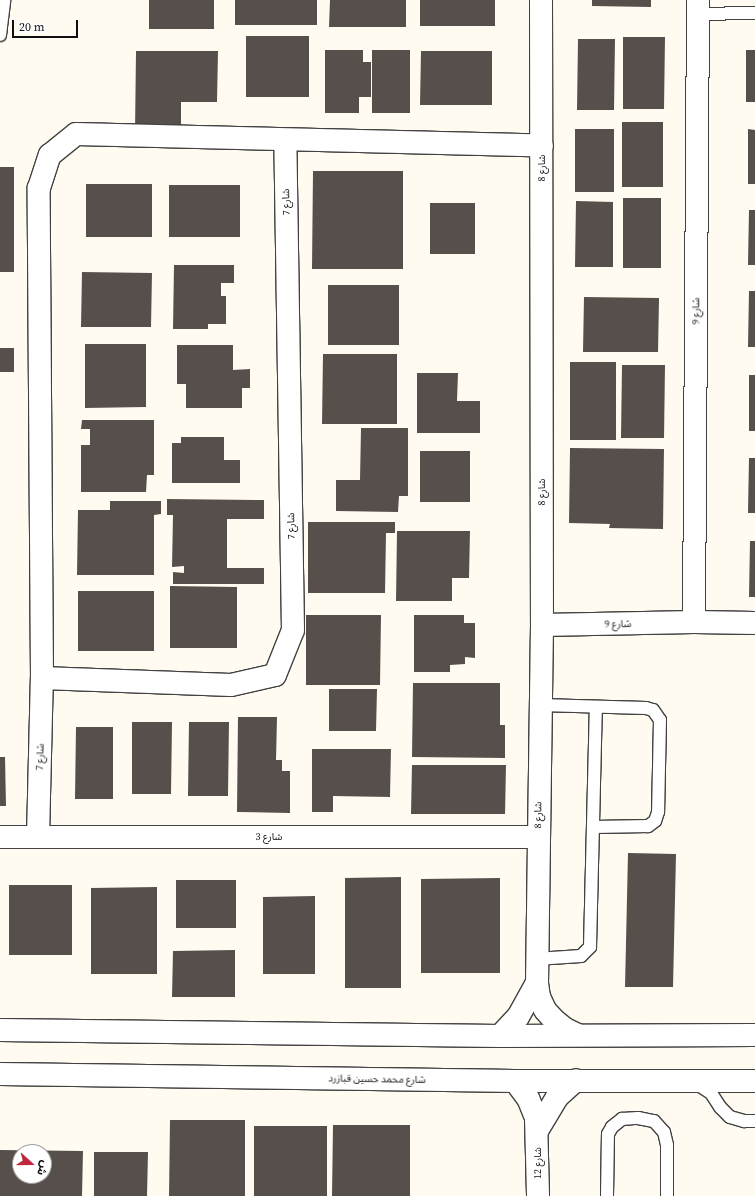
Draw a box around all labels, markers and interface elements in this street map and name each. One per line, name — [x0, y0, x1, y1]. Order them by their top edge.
scale bar — [14, 12, 80, 38]
text: 20 m — [19, 19, 45, 35]
street label: شارع 8 — [536, 155, 548, 181]
street label: شارع 7 — [280, 188, 292, 216]
street label: شارع 9 — [690, 298, 702, 324]
street label: شارع 8 — [536, 479, 548, 505]
street label: شارع 7 — [285, 512, 297, 540]
street label: شارع 9 — [604, 618, 632, 630]
street label: شارع 7 — [34, 743, 46, 771]
street label: شارع 8 — [532, 801, 544, 829]
street label: شارع 3 — [256, 831, 282, 843]
street label: شارع محمد حسين قبازرد — [328, 1072, 426, 1086]
north arrow — [12, 1144, 52, 1184]
street label: شارع 12 — [532, 1147, 544, 1179]
text: ش — [33, 1158, 52, 1178]

